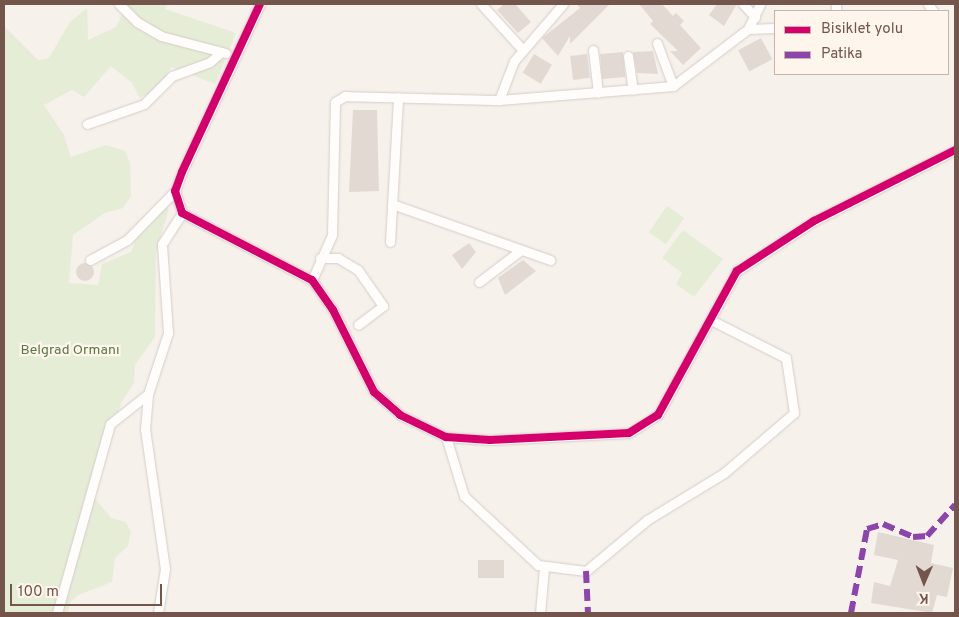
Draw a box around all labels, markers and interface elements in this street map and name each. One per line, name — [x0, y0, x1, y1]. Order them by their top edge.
legend — [774, 10, 949, 75]
text: Bisiklet yolu — [821, 20, 903, 39]
text: Patika — [821, 45, 862, 64]
park label: Belgrad Ormanı — [20, 343, 120, 359]
north arrow — [899, 557, 949, 607]
scale bar — [12, 574, 165, 606]
text: 100 m — [18, 583, 59, 602]
text: K — [919, 589, 929, 606]

